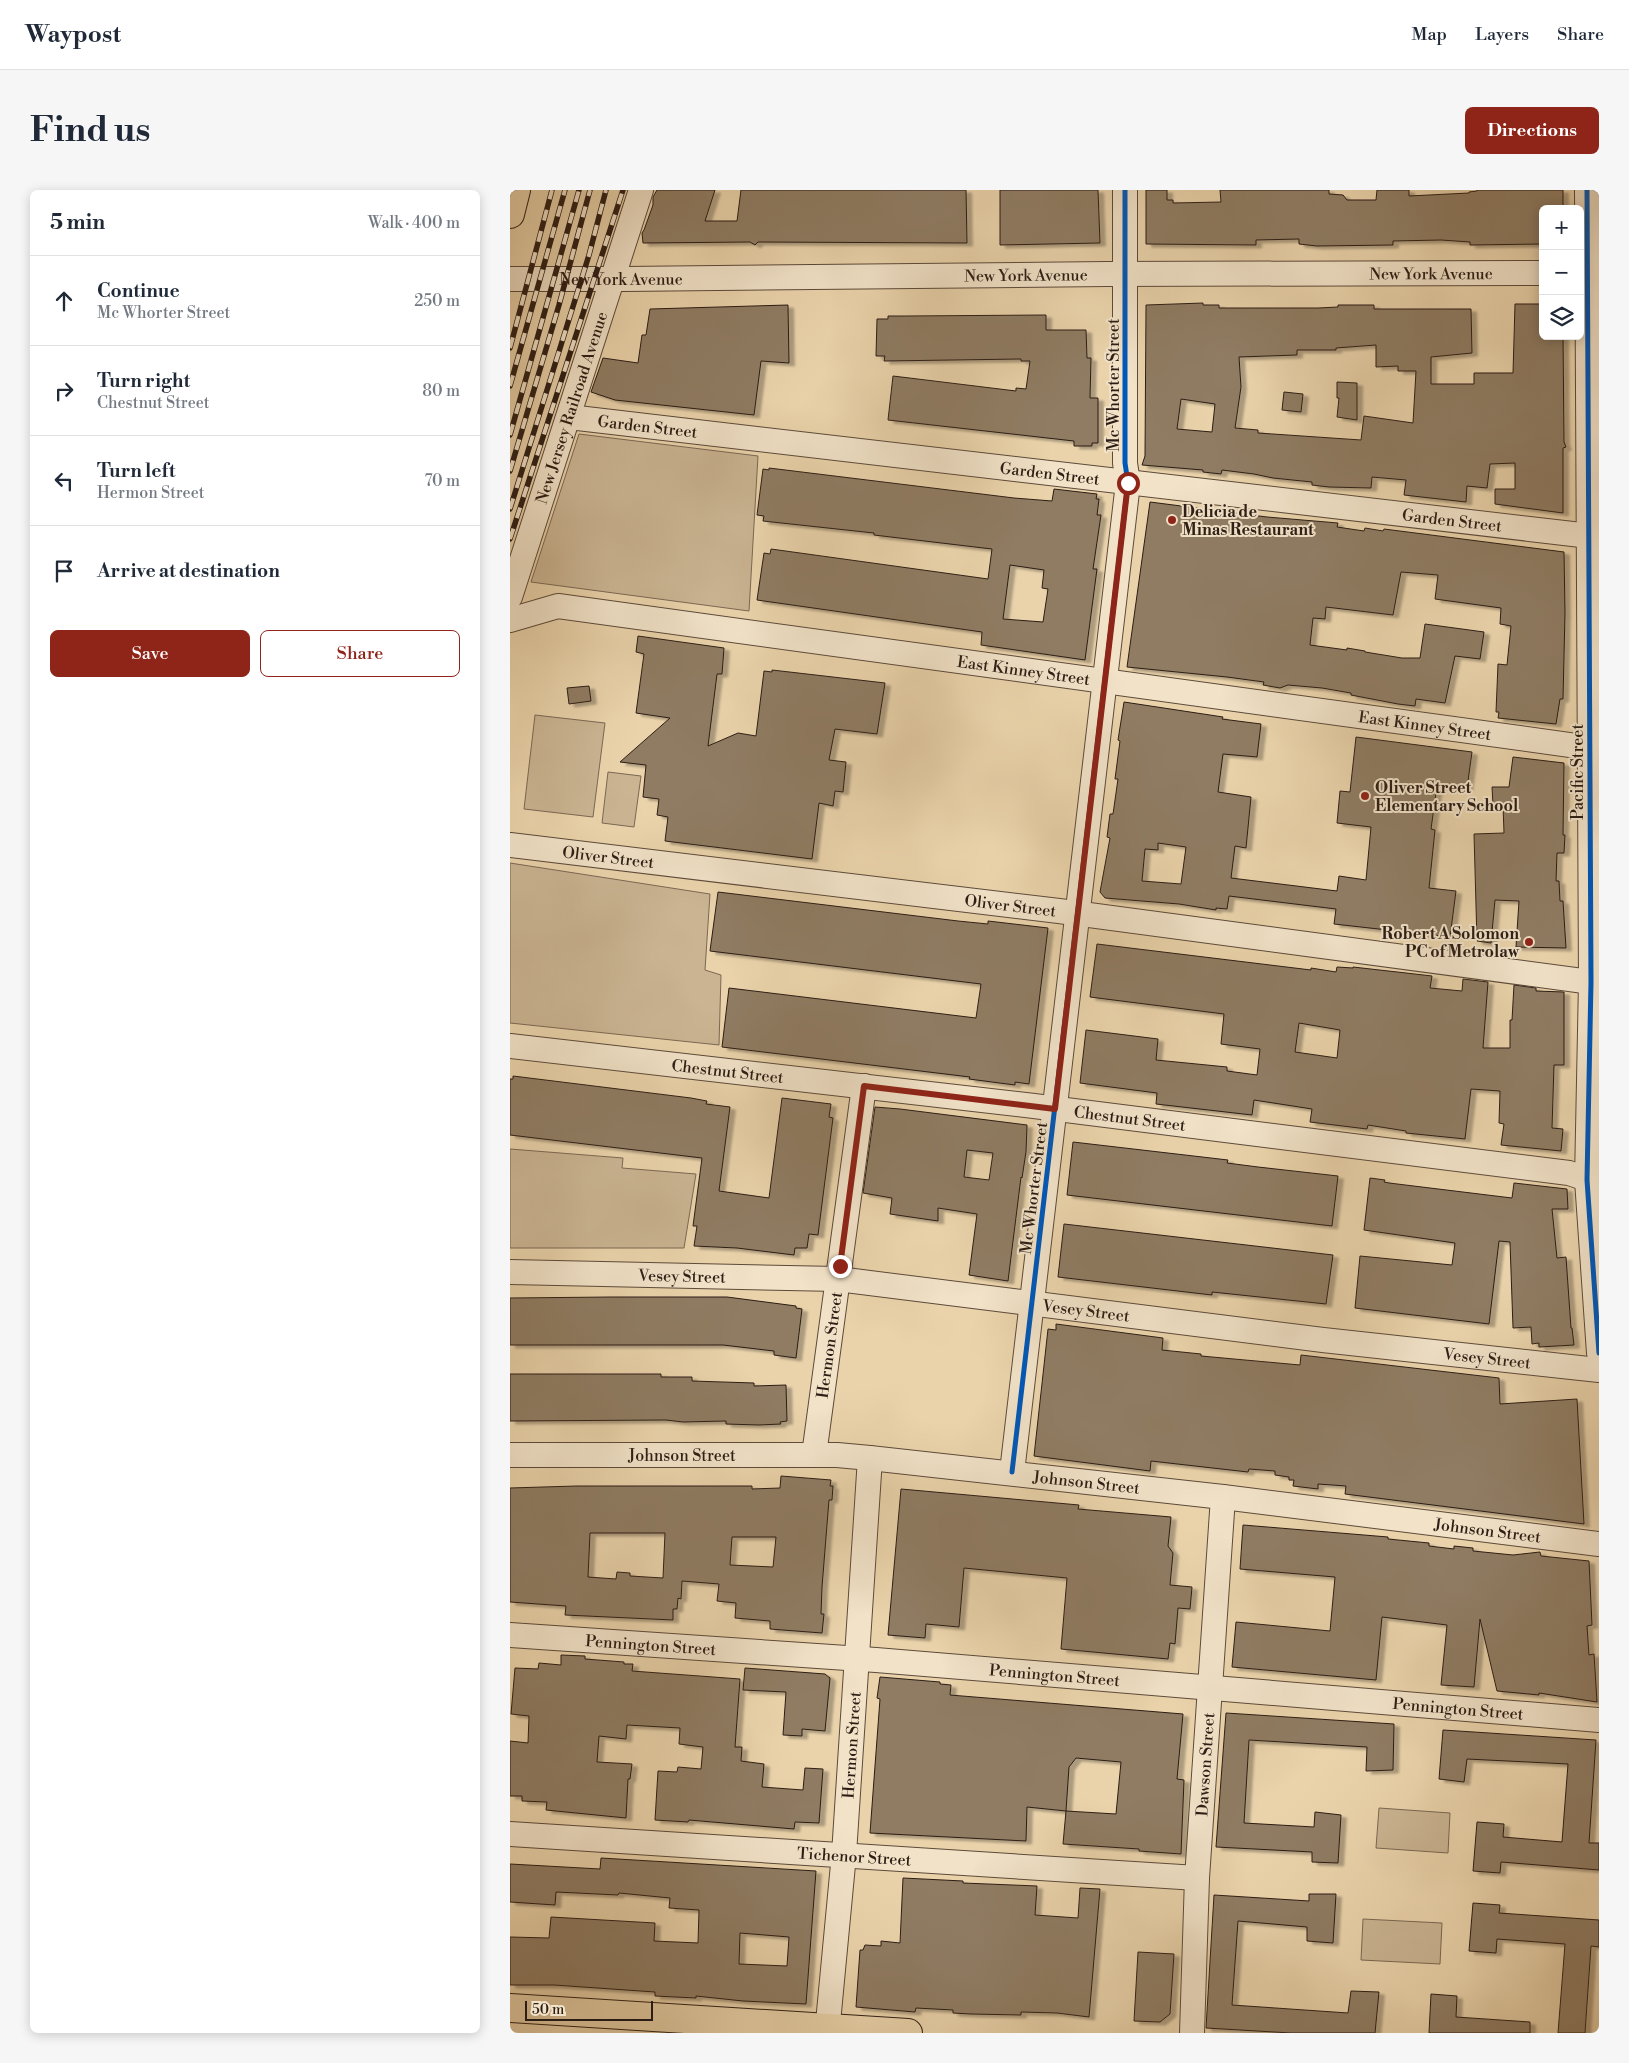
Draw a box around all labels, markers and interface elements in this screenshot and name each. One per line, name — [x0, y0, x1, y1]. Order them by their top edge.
text: Waypost — [25, 20, 121, 50]
text: Map — [1412, 23, 1447, 46]
text: Layers — [1475, 23, 1529, 46]
text: Share — [1557, 23, 1604, 46]
button: Directions — [1465, 107, 1599, 154]
text: Find us — [30, 109, 150, 152]
map controls — [1539, 205, 1584, 340]
button: + — [1539, 205, 1584, 250]
text: 5 min — [50, 210, 105, 236]
text: Walk · 400 m — [368, 213, 460, 233]
button: − — [1539, 250, 1584, 295]
street label: New York Avenue — [1369, 264, 1493, 284]
street label: New York Avenue — [964, 265, 1088, 286]
street label: New York Avenue — [559, 269, 683, 290]
text: Continue — [97, 279, 180, 303]
icon: ahead — [50, 287, 78, 315]
text: 250 m — [414, 291, 460, 311]
button: layers — [1539, 295, 1584, 340]
text: Mc Whorter Street — [97, 303, 230, 323]
street label: New Jersey Railroad Avenue — [532, 309, 612, 506]
street label: Mc Whorter Street — [1104, 318, 1124, 452]
text: Turn right — [97, 369, 190, 393]
icon: right — [50, 377, 78, 405]
text: 80 m — [422, 381, 460, 401]
text: Chestnut Street — [97, 393, 209, 413]
street label: Garden Street — [596, 411, 699, 443]
street label: Garden Street — [999, 458, 1101, 490]
text: Turn left — [97, 459, 176, 483]
icon: left — [50, 467, 78, 495]
text: 70 m — [424, 471, 460, 491]
route start — [1117, 472, 1140, 495]
text: Hermon Street — [97, 483, 204, 503]
place label: Delicia de Minas Restaurant — [1182, 502, 1314, 540]
street label: Garden Street — [1401, 505, 1503, 537]
marker: Delicia de Minas Restaurant — [1166, 514, 1178, 526]
icon: arrive — [50, 557, 78, 585]
text: Arrive at destination — [97, 559, 280, 583]
button: Save — [50, 630, 250, 677]
button: Share — [260, 630, 460, 677]
street label: East Kinney Street — [956, 652, 1092, 690]
street label: East Kinney Street — [1357, 707, 1493, 745]
street label: Pacific Street — [1568, 724, 1588, 820]
place label: Oliver Street Elementary School — [1375, 778, 1519, 816]
marker: Oliver Street Elementary School — [1359, 790, 1371, 802]
street label: Oliver Street — [561, 842, 655, 873]
street label: Oliver Street — [963, 891, 1058, 922]
place label: Robert A Solomon PC of Metrolaw — [1382, 924, 1520, 962]
marker: Robert A Solomon PC of Metrolaw — [1523, 936, 1535, 948]
street label: Chestnut Street — [670, 1056, 785, 1088]
street label: Chestnut Street — [1073, 1102, 1187, 1136]
street label: Mc Whorter Street — [1016, 1120, 1052, 1255]
route end — [829, 1255, 852, 1278]
street label: Vesey Street — [637, 1266, 726, 1288]
street label: Hermon Street — [813, 1290, 847, 1400]
street label: Vesey Street — [1040, 1296, 1131, 1327]
street label: Vesey Street — [1441, 1344, 1532, 1374]
street label: Johnson Street — [627, 1446, 736, 1466]
street label: Johnson Street — [1031, 1467, 1141, 1499]
street label: Johnson Street — [1432, 1514, 1542, 1548]
street label: Pennington Street — [585, 1631, 717, 1660]
street label: Pennington Street — [988, 1660, 1121, 1691]
street label: Hermon Street — [839, 1690, 866, 1799]
street label: Pennington Street — [1392, 1694, 1525, 1725]
street label: Dawson Street — [1192, 1711, 1219, 1817]
street label: Tichenor Street — [797, 1843, 912, 1871]
scale bar — [525, 1998, 652, 2021]
text: 50 m — [532, 2001, 564, 2019]

